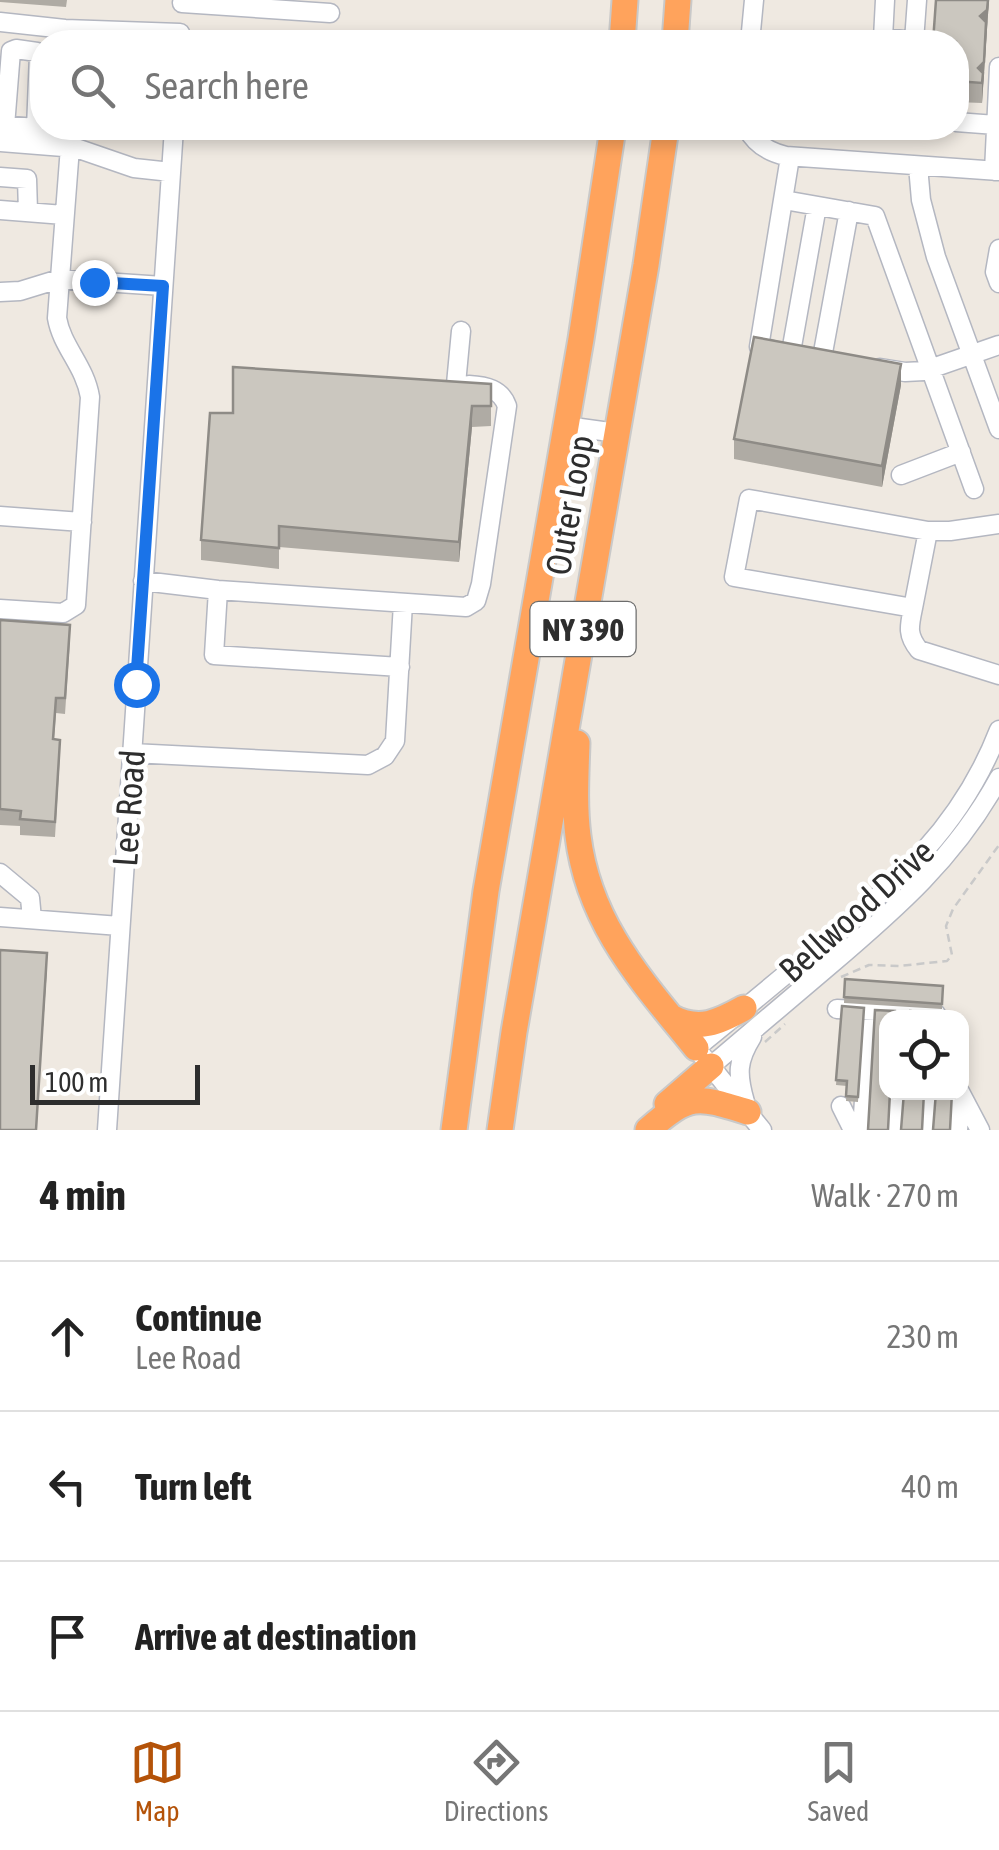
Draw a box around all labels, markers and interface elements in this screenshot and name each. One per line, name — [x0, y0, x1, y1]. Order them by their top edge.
search box — [30, 30, 969, 140]
icon: search — [65, 58, 120, 113]
text: Search here — [145, 64, 309, 107]
route end — [72, 260, 118, 306]
street label: Outer Loop — [537, 432, 601, 578]
road number: NY 390 — [530, 602, 636, 656]
route start — [114, 662, 160, 708]
street label: Lee Road — [104, 748, 152, 868]
street label: Bellwood Drive — [771, 830, 941, 990]
map controls — [879, 1010, 969, 1100]
button: locate — [879, 1010, 969, 1100]
scale bar — [30, 1060, 200, 1104]
text: 100 m — [45, 1066, 108, 1098]
text: 4 min — [40, 1171, 126, 1219]
text: Walk · 270 m — [811, 1177, 959, 1214]
text: Continue — [135, 1296, 262, 1339]
icon: ahead — [40, 1309, 95, 1364]
text: 230 m — [886, 1318, 959, 1355]
text: Lee Road — [135, 1339, 242, 1376]
icon: left — [40, 1459, 95, 1514]
text: Turn left — [135, 1465, 251, 1508]
text: 40 m — [901, 1468, 959, 1505]
icon: arrive — [40, 1609, 95, 1664]
text: Arrive at destination — [135, 1615, 417, 1658]
tab: Map — [130, 1735, 185, 1827]
tab: Directions — [444, 1735, 548, 1827]
tab: Saved — [808, 1735, 869, 1827]

